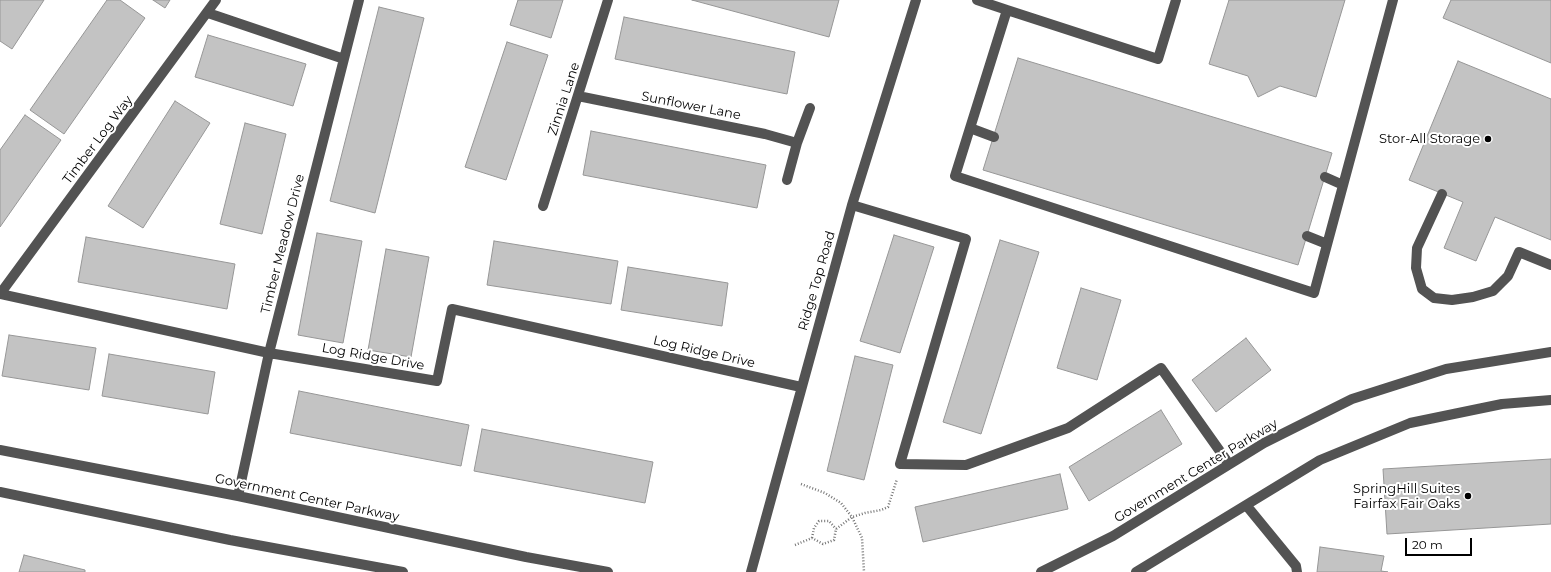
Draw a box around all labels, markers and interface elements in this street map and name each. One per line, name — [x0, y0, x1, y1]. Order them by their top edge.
street label: Zinnia Lane — [545, 60, 583, 138]
street label: Sunflower Lane — [640, 89, 742, 123]
street label: Timber Log Way — [60, 93, 136, 187]
place label: Stor-All Storage — [1379, 131, 1480, 147]
marker: Stor-All Storage — [1483, 134, 1493, 144]
street label: Timber Meadow Drive — [258, 173, 308, 315]
street label: Ridge Top Road — [795, 229, 839, 333]
street label: Log Ridge Drive — [652, 333, 756, 371]
street label: Log Ridge Drive — [320, 340, 426, 374]
street label: Government Center Parkway — [1112, 416, 1280, 526]
street label: Government Center Parkway — [214, 471, 400, 525]
place label: SpringHill Suites Fairfax Fair Oaks — [1353, 481, 1460, 512]
marker: SpringHill Suites Fairfax Fair Oaks — [1463, 491, 1473, 501]
scale bar — [1407, 530, 1474, 556]
text: 20 m — [1412, 537, 1443, 552]

